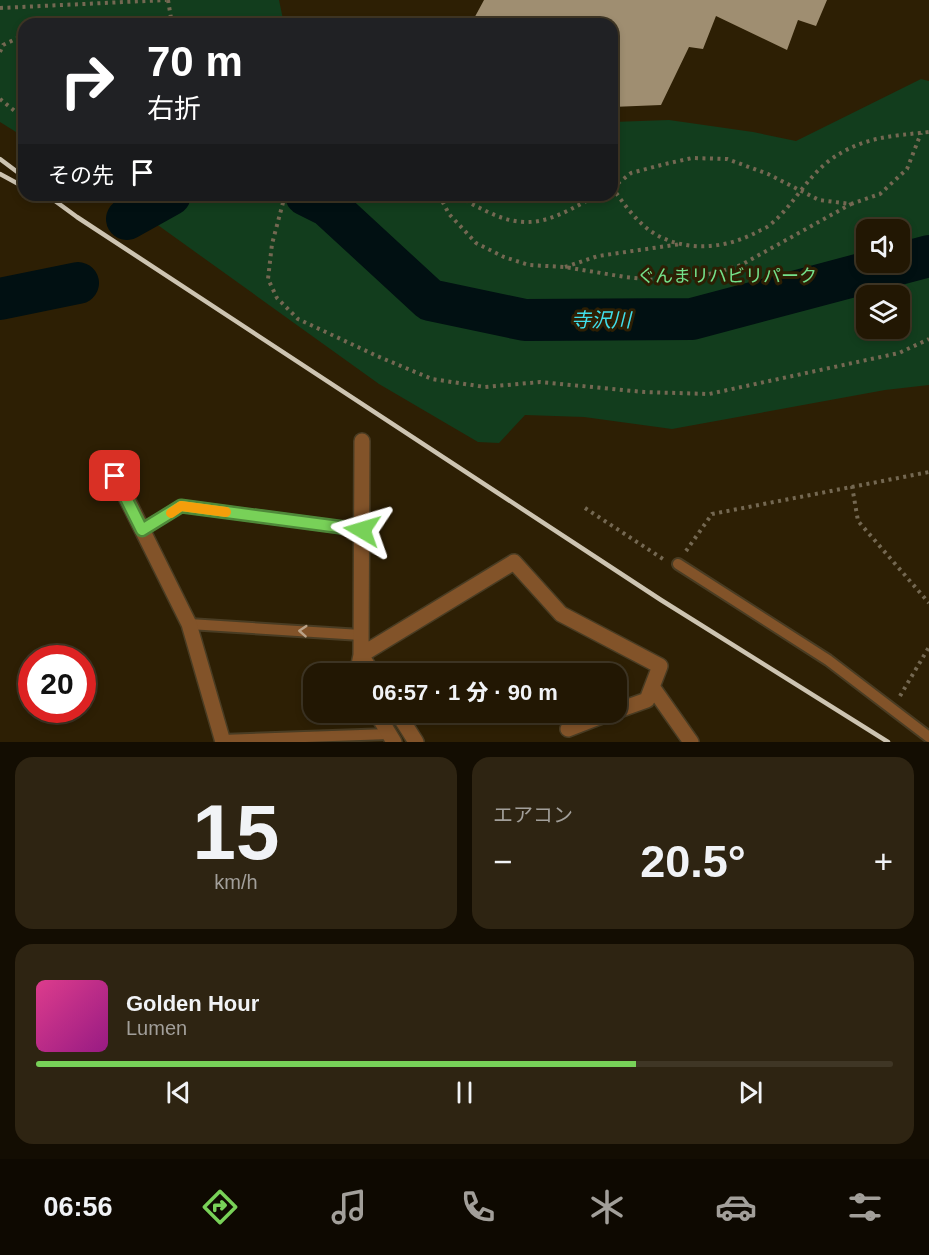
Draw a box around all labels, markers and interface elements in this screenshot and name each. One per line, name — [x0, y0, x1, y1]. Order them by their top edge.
text: 70 m — [147, 38, 243, 85]
icon: right — [48, 42, 126, 120]
text: 右折 — [147, 94, 201, 124]
icon: arrive — [126, 156, 159, 189]
text: その先 — [48, 163, 114, 188]
map controls — [856, 219, 910, 339]
button: sound — [856, 219, 910, 273]
park label: ぐんまリハビリパーク — [637, 266, 817, 286]
button: layers — [856, 285, 910, 339]
water label: 寺沢川 — [571, 309, 633, 331]
pin — [89, 450, 140, 501]
icon: arrive — [98, 459, 131, 492]
position arrow — [330, 498, 394, 562]
one-way arrow — [298, 625, 307, 638]
speed limit sign: 20 — [18, 645, 96, 723]
text: 06:57 · 1 分 · 90 m — [372, 680, 558, 705]
text: 15 — [193, 788, 279, 876]
text: エアコン — [493, 804, 573, 826]
text: 20.5° — [640, 836, 746, 887]
text: − — [493, 843, 512, 880]
text: + — [874, 843, 893, 880]
text: km/h — [214, 871, 258, 893]
text: Golden Hour — [126, 991, 259, 1016]
text: Lumen — [126, 1017, 187, 1039]
icon: previous — [162, 1076, 195, 1109]
icon: pause — [448, 1076, 481, 1109]
icon: next — [734, 1076, 767, 1109]
icon: directions — [199, 1186, 241, 1228]
icon: music — [328, 1186, 370, 1228]
icon: phone — [457, 1186, 499, 1228]
icon: climate — [586, 1186, 628, 1228]
icon: car — [715, 1186, 757, 1228]
icon: filters — [844, 1186, 886, 1228]
text: 06:56 — [43, 1192, 112, 1222]

